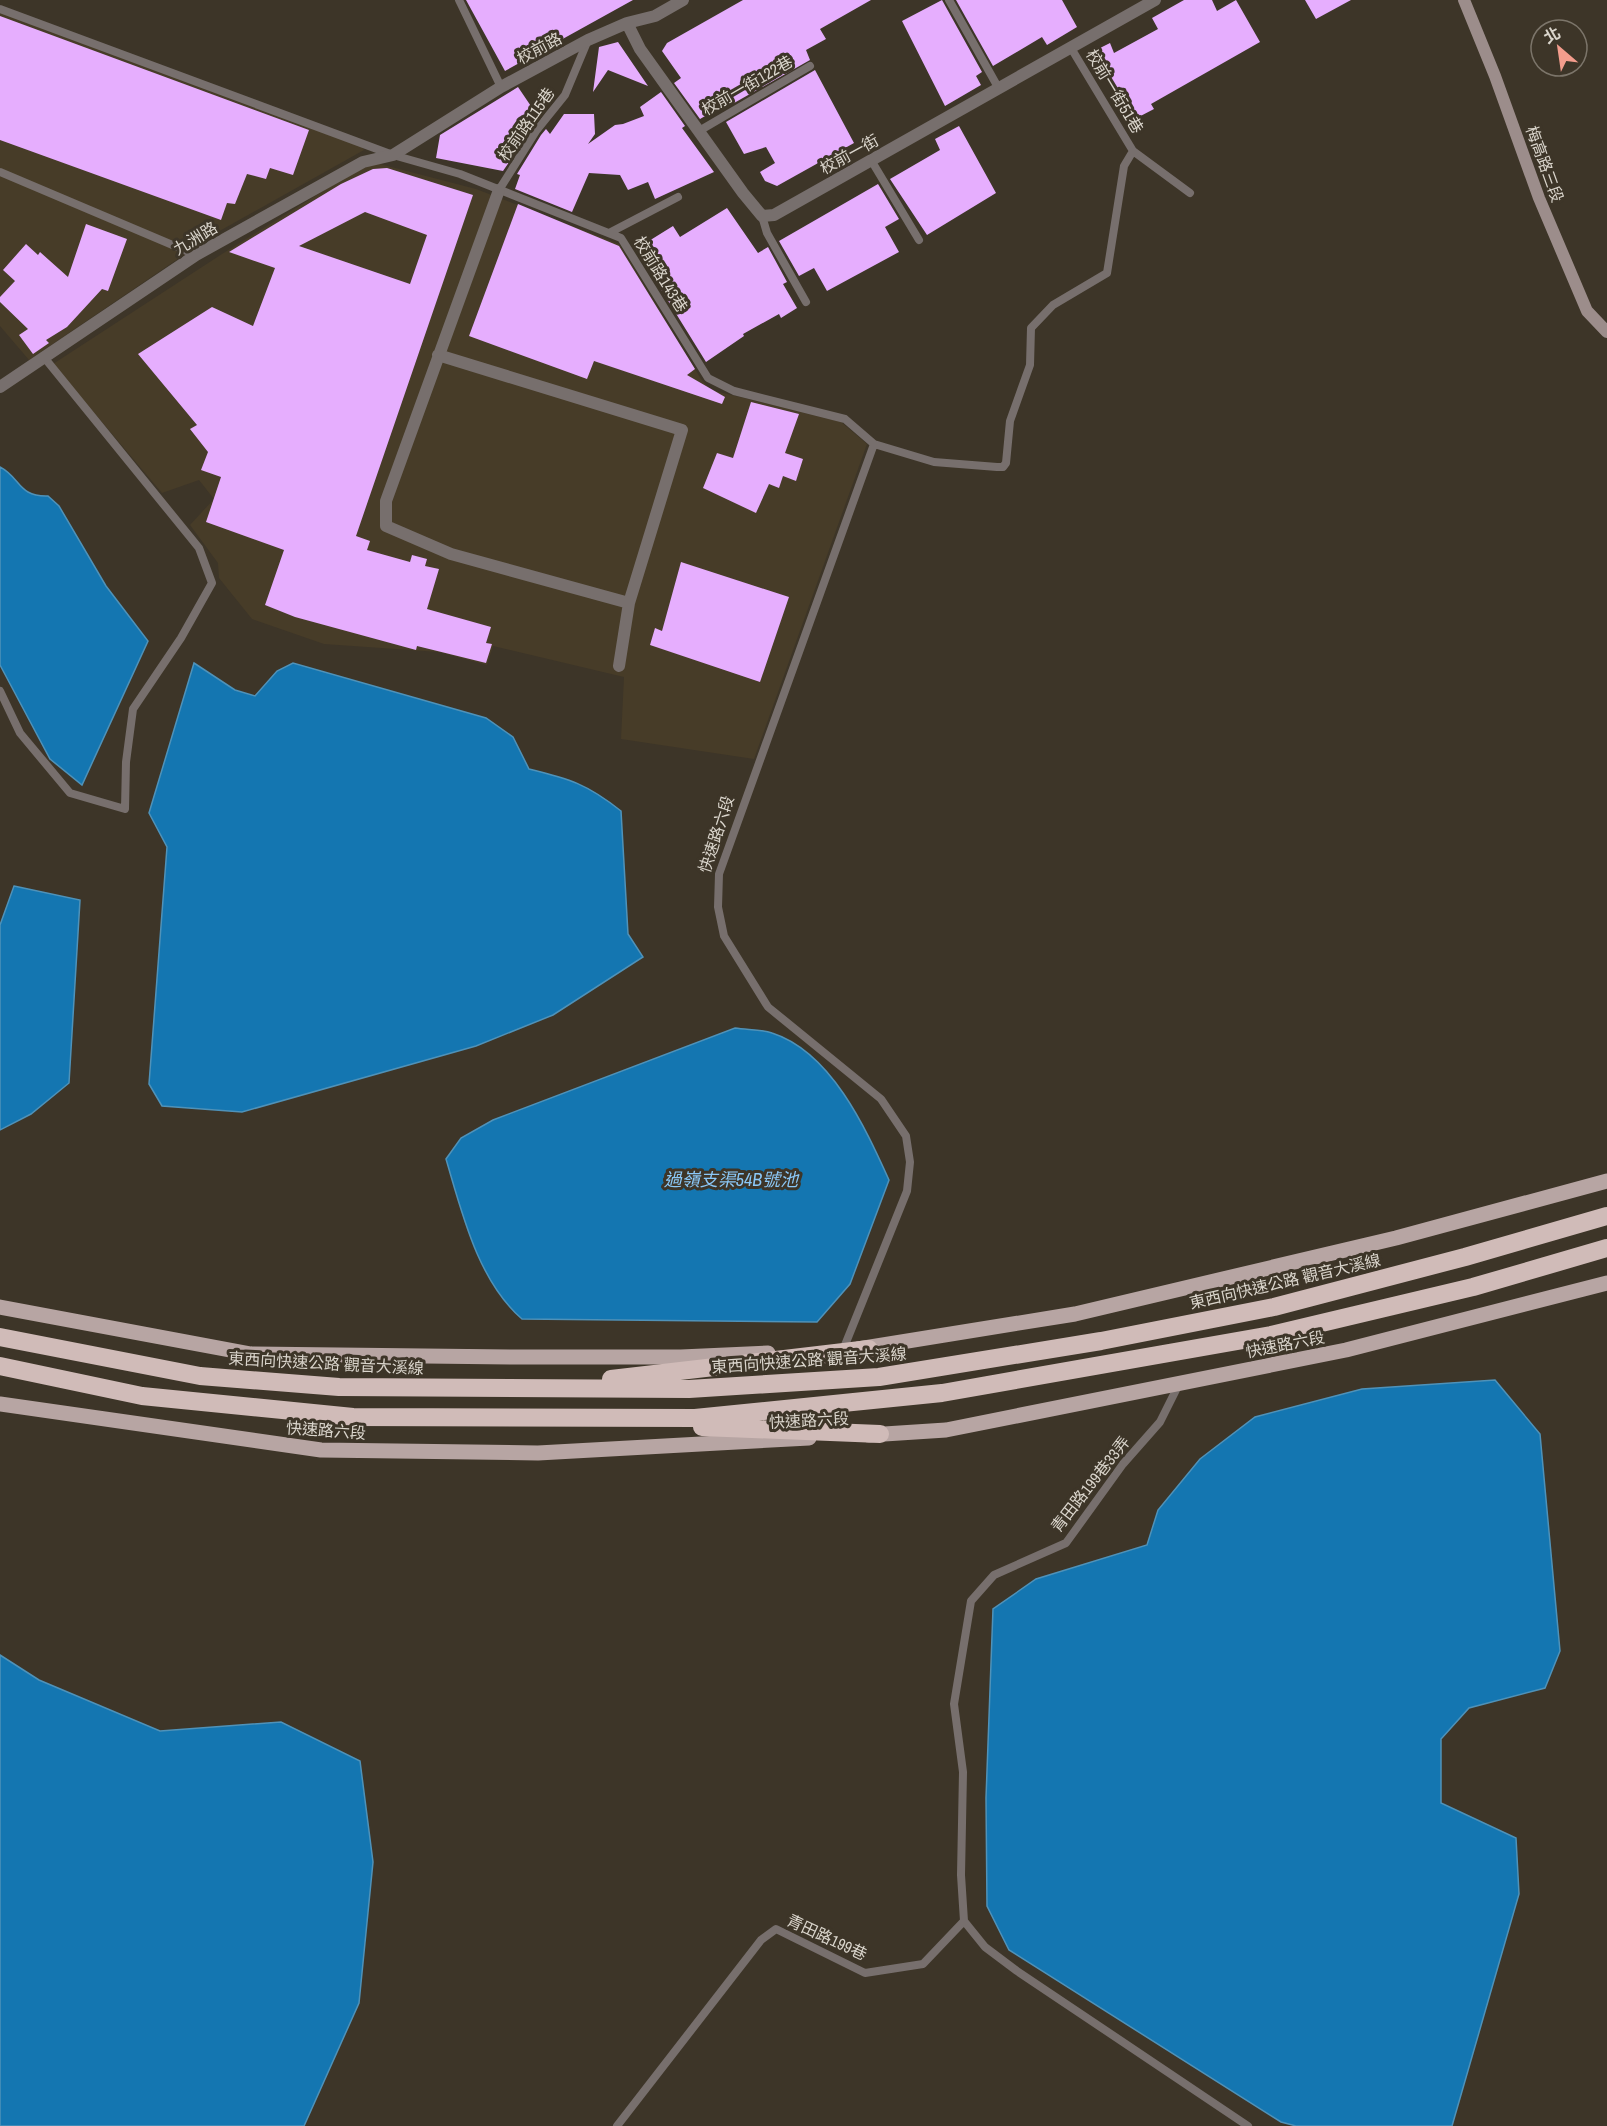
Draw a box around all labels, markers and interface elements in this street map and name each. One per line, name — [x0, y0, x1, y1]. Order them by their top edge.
north arrow — [1529, 18, 1589, 78]
text: 北 — [1539, 21, 1564, 48]
street label: 校前路 — [513, 27, 565, 69]
street label: 校前一街51巷 — [1081, 45, 1149, 137]
street label: 校前一街122巷 — [697, 50, 797, 120]
street label: 校前路115巷 — [493, 83, 559, 165]
street label: 梅高路三段 — [1521, 123, 1569, 205]
street label: 校前一街 — [816, 129, 882, 179]
street label: 九洲路 — [169, 216, 221, 260]
street label: 校前路143巷 — [629, 232, 693, 316]
street label: 快速路六段 — [693, 793, 739, 875]
water label: 過嶺支渠54B號池 — [664, 1167, 800, 1192]
street label: 東西向快速公路 觀音大溪線 — [1187, 1248, 1383, 1314]
street label: 快速路六段 — [1244, 1326, 1326, 1362]
street label: 東西向快速公路 觀音大溪線 — [711, 1342, 907, 1378]
street label: 東西向快速公路 觀音大溪線 — [228, 1347, 424, 1379]
street label: 快速路六段 — [768, 1407, 850, 1433]
street label: 快速路六段 — [285, 1416, 367, 1444]
street label: 青田路199巷33弄 — [1045, 1431, 1135, 1537]
street label: 青田路199巷 — [783, 1909, 871, 1965]

